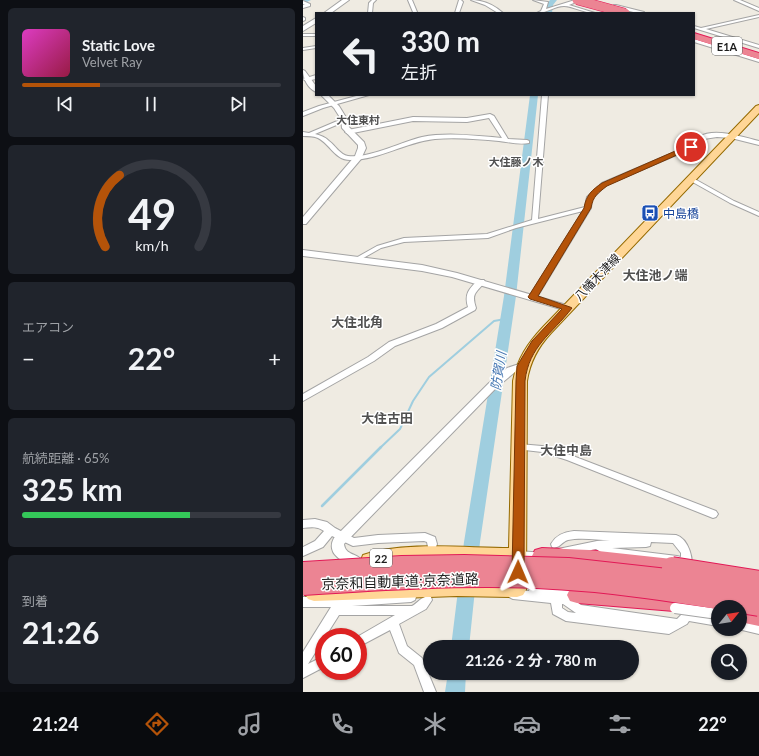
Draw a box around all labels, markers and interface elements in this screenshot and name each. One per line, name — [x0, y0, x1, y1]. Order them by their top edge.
text: 330 m — [401, 24, 480, 58]
icon: left — [335, 28, 387, 80]
text: Static Love — [82, 36, 155, 54]
road number: E1A — [712, 37, 742, 55]
text: Velvet Ray — [82, 54, 142, 70]
text: 左折 — [401, 61, 437, 83]
icon: previous — [54, 93, 76, 115]
icon: pause — [140, 93, 162, 115]
icon: next — [227, 93, 249, 115]
district label: 大住東村 — [336, 113, 380, 126]
pin — [674, 130, 708, 164]
icon: arrive — [680, 136, 702, 158]
district label: 大住藤ノ木 — [489, 155, 544, 168]
text: 49 — [127, 189, 176, 239]
bus stop icon: 中島橋 — [640, 203, 660, 223]
place label: 中島橋 — [663, 206, 699, 221]
text: km/h — [135, 237, 168, 254]
street label: 八幡木津線 — [571, 250, 623, 304]
district label: 大住池ノ端 — [622, 267, 688, 283]
district label: 大住北角 — [331, 314, 383, 330]
text: エアコン — [22, 319, 74, 335]
text: 22° — [128, 340, 175, 376]
text: − — [22, 345, 35, 372]
text: + — [268, 345, 281, 372]
water label: 防賀川 — [487, 349, 509, 392]
district label: 大住古田 — [361, 410, 413, 426]
district label: 大住中島 — [540, 442, 592, 458]
text: 航続距離 · 65% — [22, 450, 110, 466]
text: 325 km — [22, 471, 123, 507]
road number: 22 — [370, 549, 392, 567]
position arrow — [497, 551, 539, 593]
street label: 京奈和自動車道;京奈道路 — [321, 570, 479, 592]
text: 到着 — [22, 593, 48, 609]
north arrow — [711, 600, 747, 636]
map controls — [711, 600, 747, 680]
text: 21:26 — [22, 614, 99, 650]
speed limit sign: 60 — [315, 628, 367, 680]
button: search — [711, 644, 747, 680]
text: 21:26 · 2 分 · 780 m — [465, 651, 597, 669]
icon: directions — [143, 710, 171, 738]
icon: music — [236, 710, 264, 738]
icon: phone — [328, 710, 356, 738]
icon: climate — [421, 710, 449, 738]
icon: car — [513, 710, 541, 738]
icon: filters — [606, 710, 634, 738]
text: 21:24 — [32, 713, 79, 735]
text: 22° — [698, 713, 727, 735]

